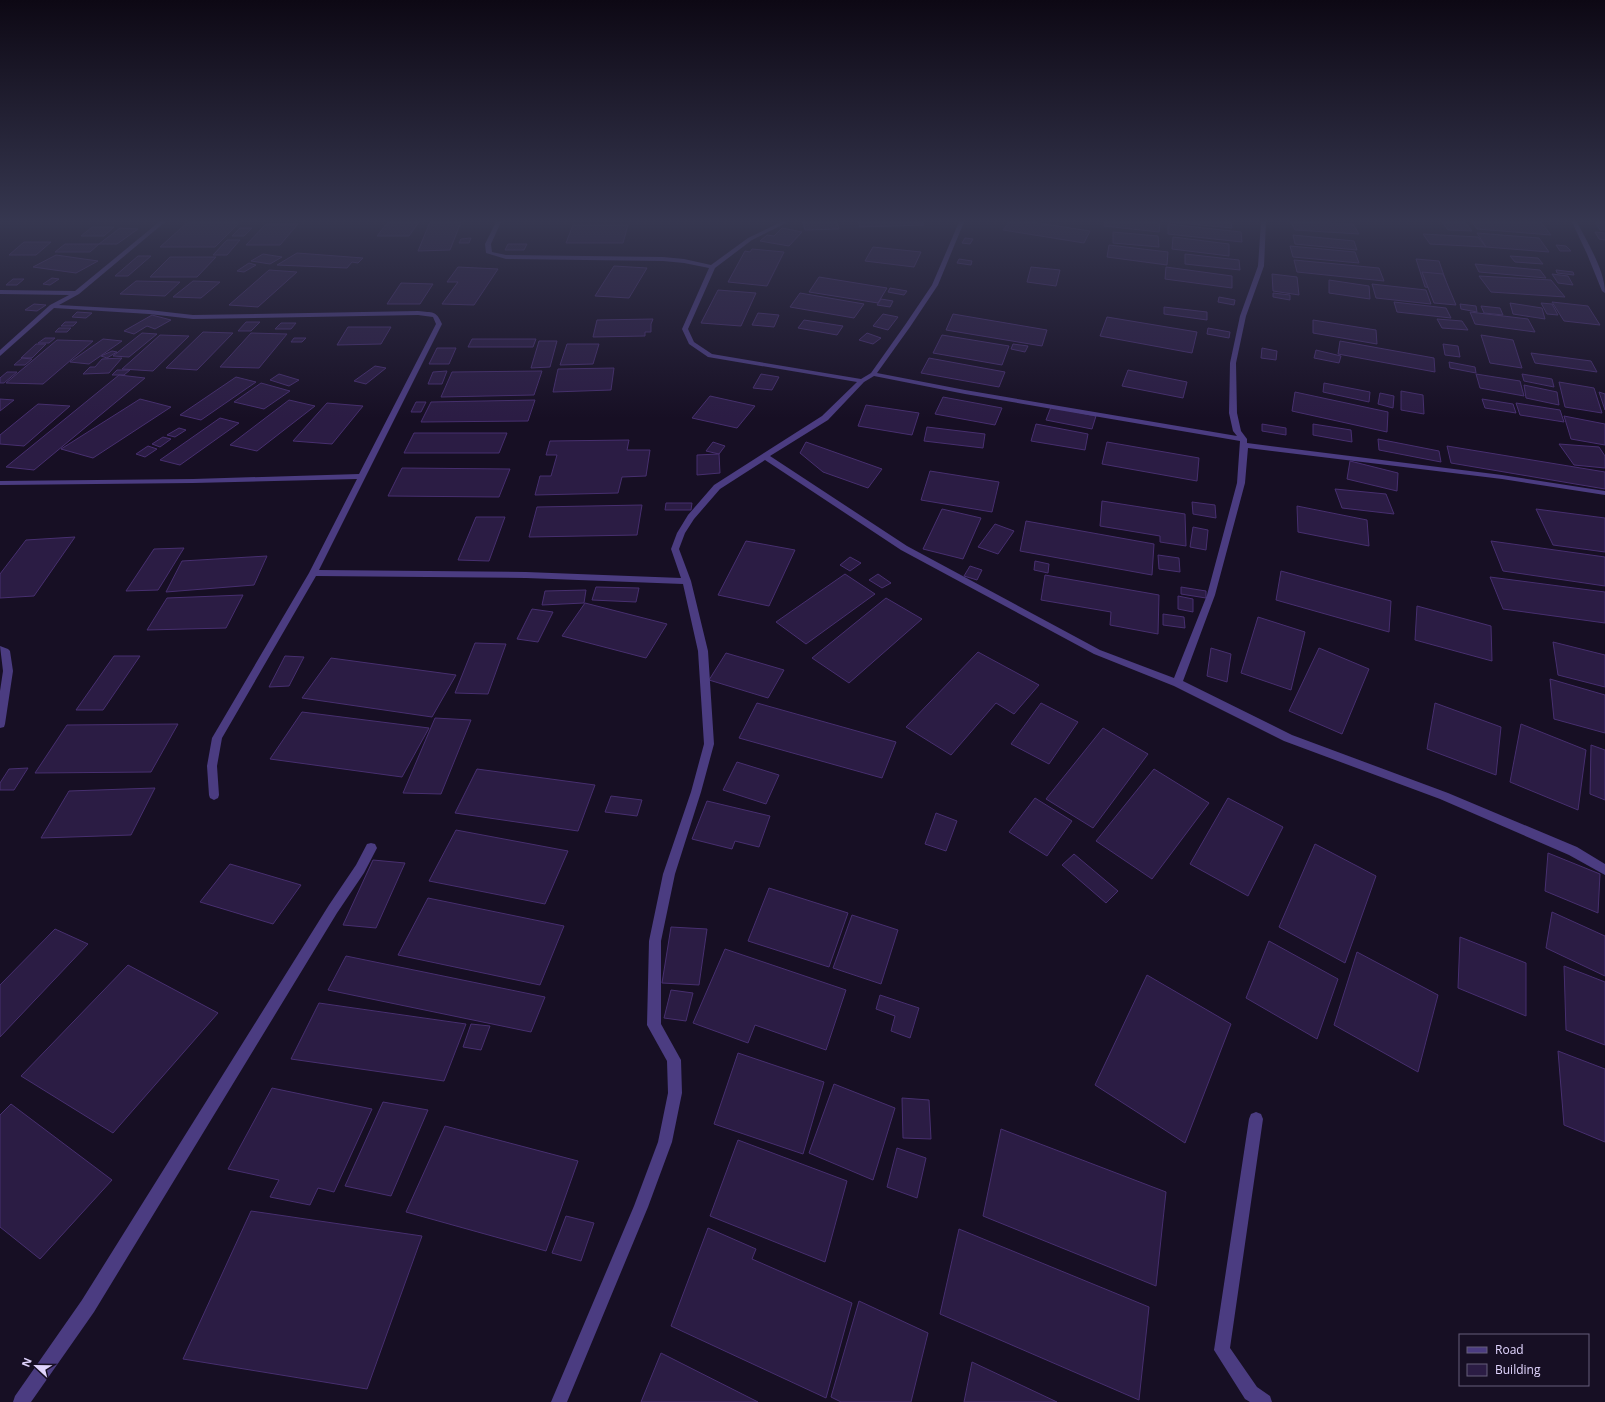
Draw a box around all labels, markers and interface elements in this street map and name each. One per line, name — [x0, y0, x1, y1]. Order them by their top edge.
legend — [1459, 1334, 1589, 1386]
text: Road — [1495, 1341, 1524, 1358]
north arrow — [16, 1346, 56, 1386]
text: N — [18, 1355, 35, 1369]
text: Building — [1495, 1361, 1541, 1378]

